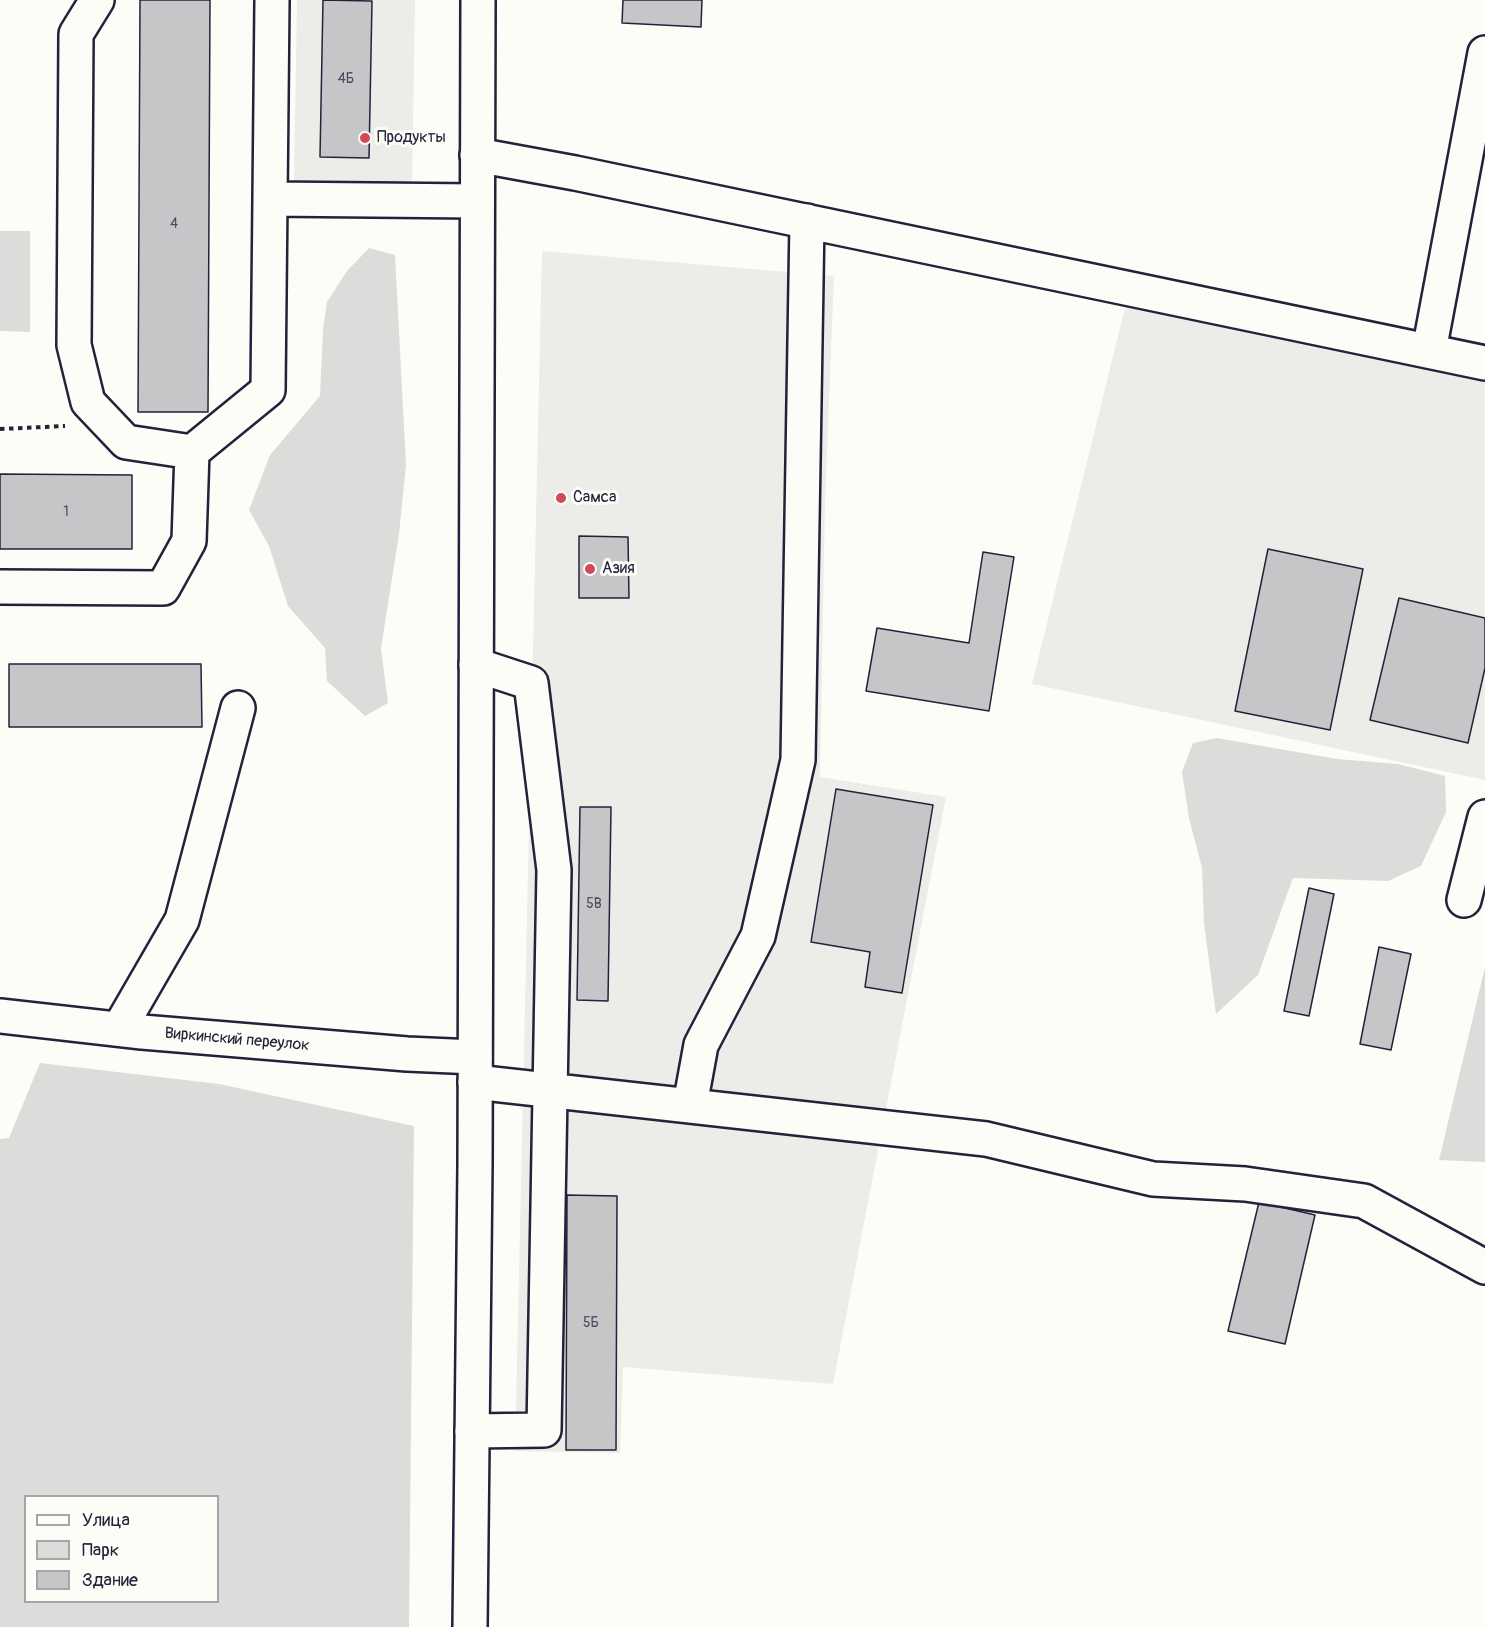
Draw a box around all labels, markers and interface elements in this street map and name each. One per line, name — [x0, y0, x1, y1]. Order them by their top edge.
house number: 4Б — [338, 71, 354, 87]
place label: Продукты — [377, 128, 446, 148]
marker: Продукты — [358, 131, 372, 145]
house number: 4 — [170, 216, 178, 232]
place label: Самса — [573, 488, 616, 508]
marker: Самса — [554, 491, 568, 505]
house number: 1 — [63, 504, 69, 520]
place label: Азия — [602, 559, 635, 579]
marker: Азия — [583, 562, 597, 576]
house number: 5В — [586, 896, 602, 912]
street label: Виркинский переулок — [164, 1024, 310, 1056]
house number: 5Б — [583, 1315, 599, 1331]
legend — [24, 1495, 219, 1603]
text: Улица — [82, 1509, 130, 1532]
text: Парк — [82, 1539, 119, 1562]
text: Здание — [82, 1569, 138, 1592]

